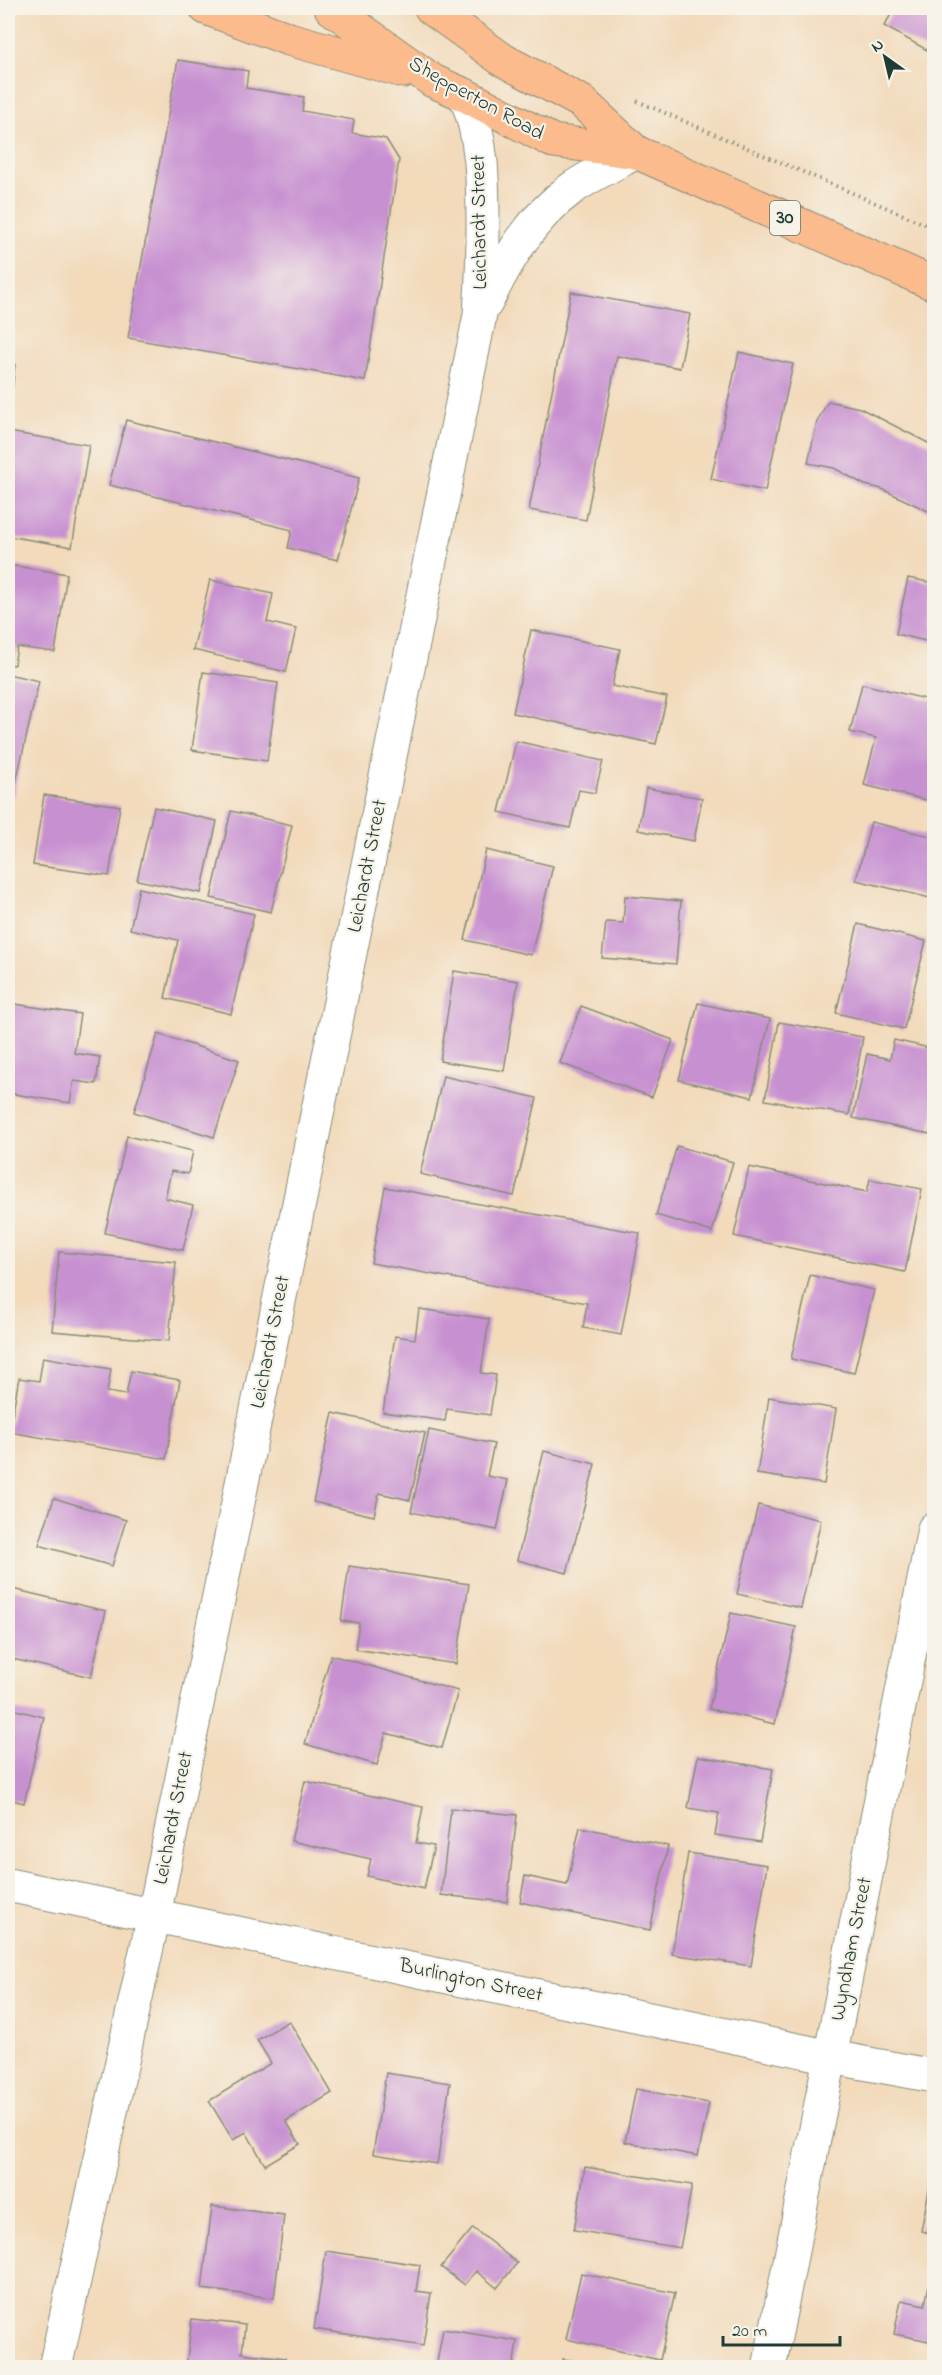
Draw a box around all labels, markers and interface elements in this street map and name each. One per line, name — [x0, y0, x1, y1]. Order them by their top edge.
north arrow — [855, 27, 915, 87]
text: N — [867, 33, 889, 59]
street label: Shepperton Road — [403, 49, 549, 149]
street label: Leichardt Street — [464, 154, 496, 290]
road number: 30 — [770, 201, 800, 235]
street label: Leichardt Street — [340, 797, 396, 935]
street label: Leichardt Street — [243, 1273, 299, 1411]
street label: Leichardt Street — [146, 1749, 202, 1887]
street label: Wyndham Street — [823, 1875, 883, 2024]
street label: Burlington Street — [395, 1951, 546, 2013]
scale bar — [723, 2309, 840, 2347]
text: 20 m — [732, 2319, 767, 2345]

